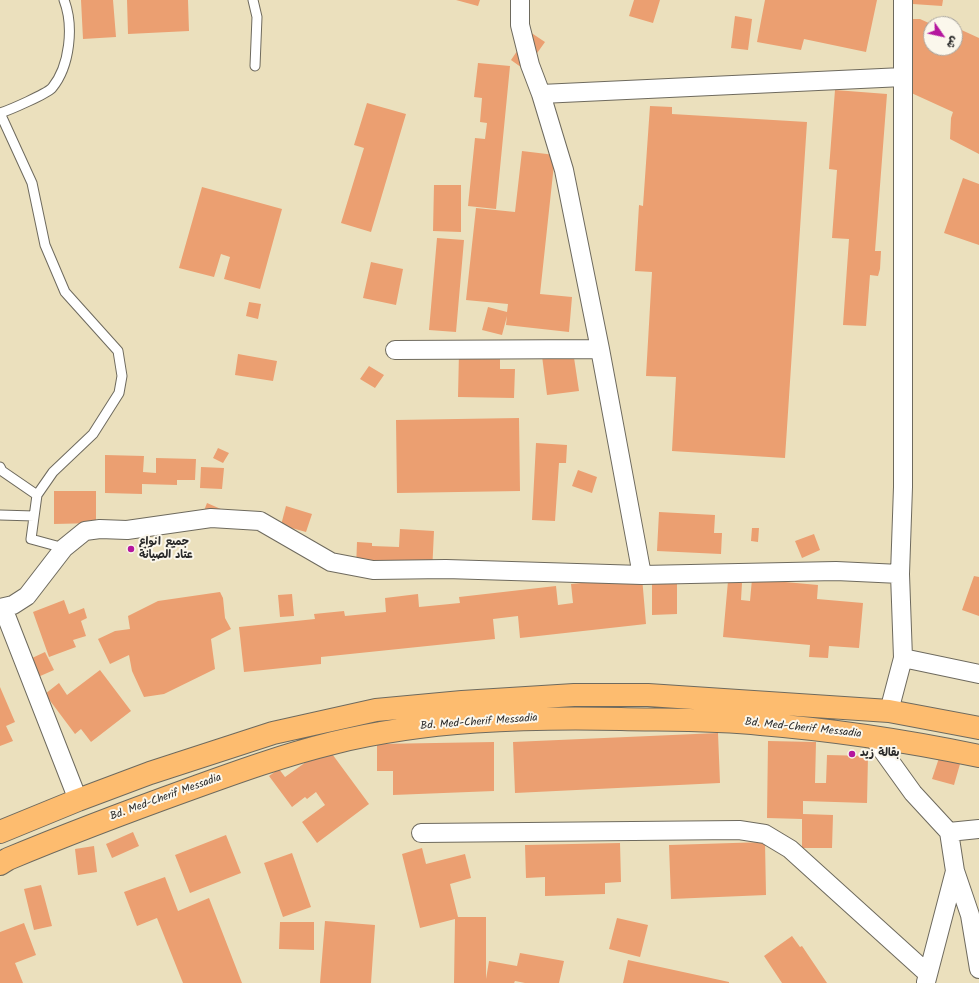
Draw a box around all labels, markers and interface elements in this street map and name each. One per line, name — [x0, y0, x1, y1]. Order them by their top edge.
north arrow — [923, 16, 963, 56]
text: ش — [941, 32, 963, 52]
place label: جميع انواع عتاد الصيانة — [139, 536, 193, 562]
marker: جميع انواع عتاد الصيانة — [126, 544, 136, 554]
street label: Bd. Med-Cherif Messadia — [420, 712, 538, 734]
street label: Bd. Med-Cherif Messadia — [744, 716, 862, 742]
place label: بقالة زيد — [860, 747, 900, 761]
marker: بقالة زيد — [847, 749, 857, 759]
street label: Bd. Med-Cherif Messadia — [109, 772, 223, 824]

